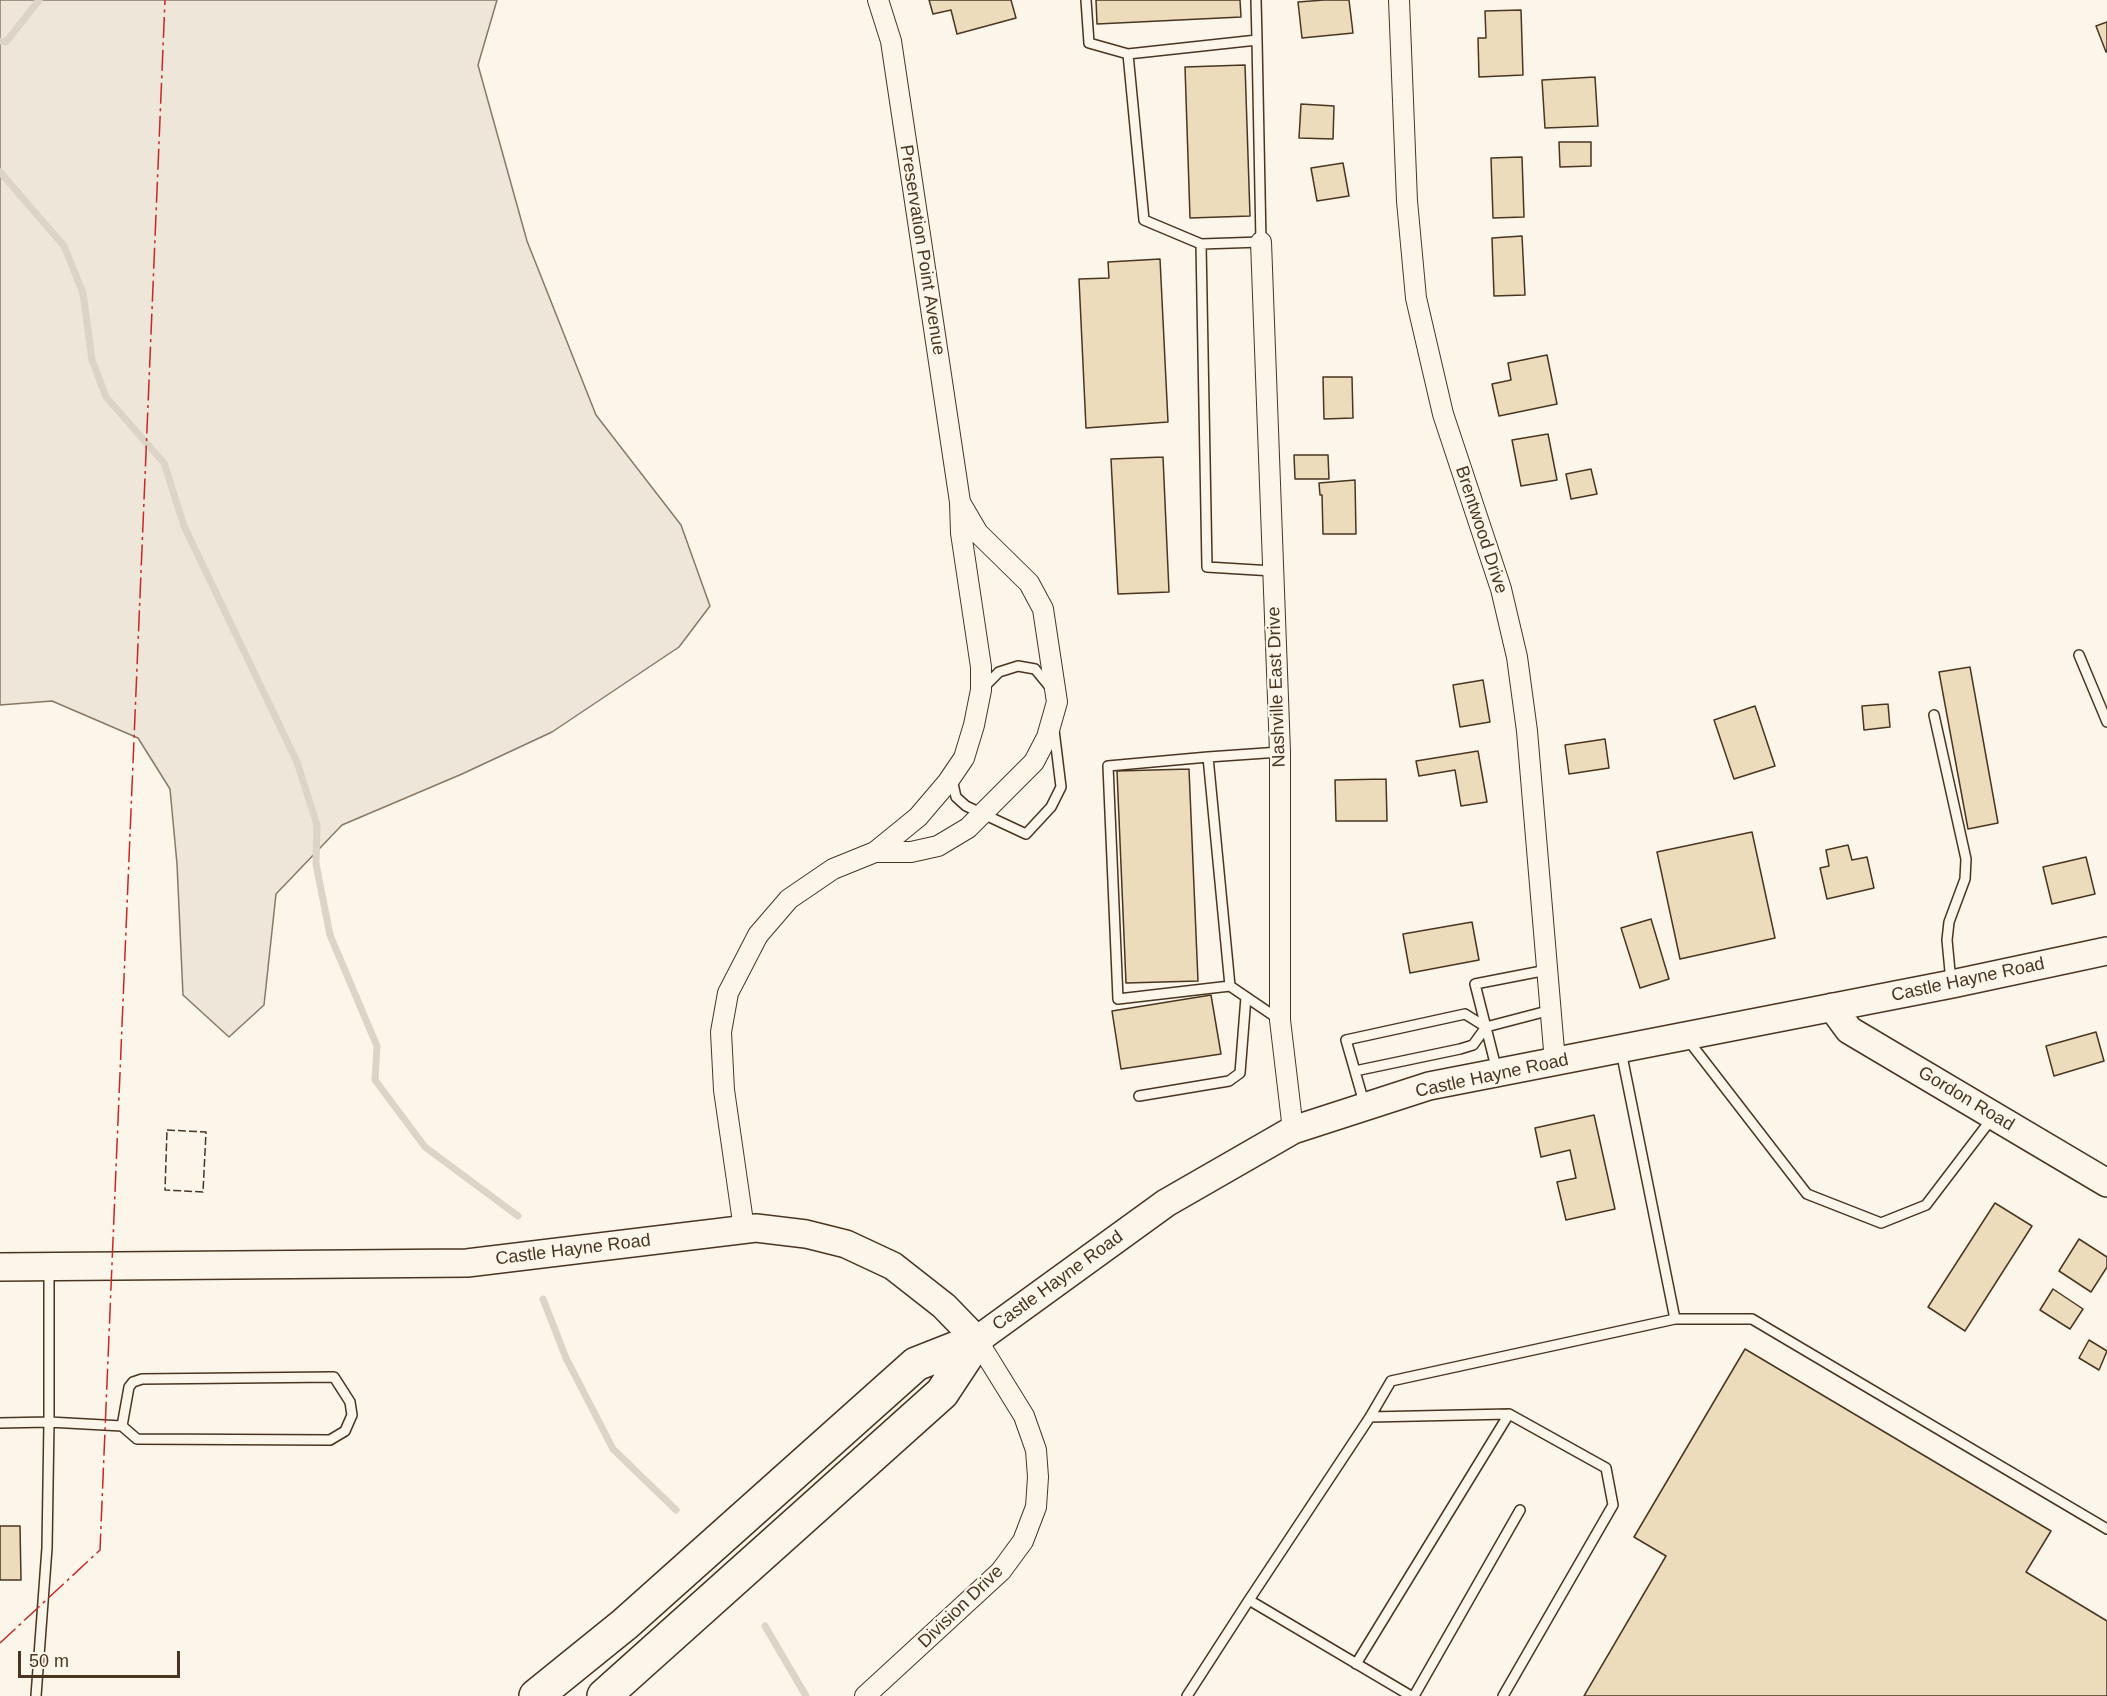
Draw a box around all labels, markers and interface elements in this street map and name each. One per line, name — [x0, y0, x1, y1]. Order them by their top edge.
street label: Preservation Point Avenue — [895, 143, 949, 357]
street label: Brentwood Drive — [1450, 463, 1512, 597]
street label: Nashville East Drive — [1263, 606, 1291, 768]
street label: Castle Hayne Road — [1889, 953, 2047, 1007]
street label: Castle Hayne Road — [1413, 1049, 1571, 1103]
street label: Gordon Road — [1914, 1062, 2018, 1136]
street label: Castle Hayne Road — [989, 1226, 1127, 1336]
street label: Castle Hayne Road — [494, 1230, 652, 1270]
street label: Division Drive — [914, 1561, 1008, 1653]
scale bar — [21, 1639, 183, 1677]
text: 50 m — [29, 1651, 69, 1671]

